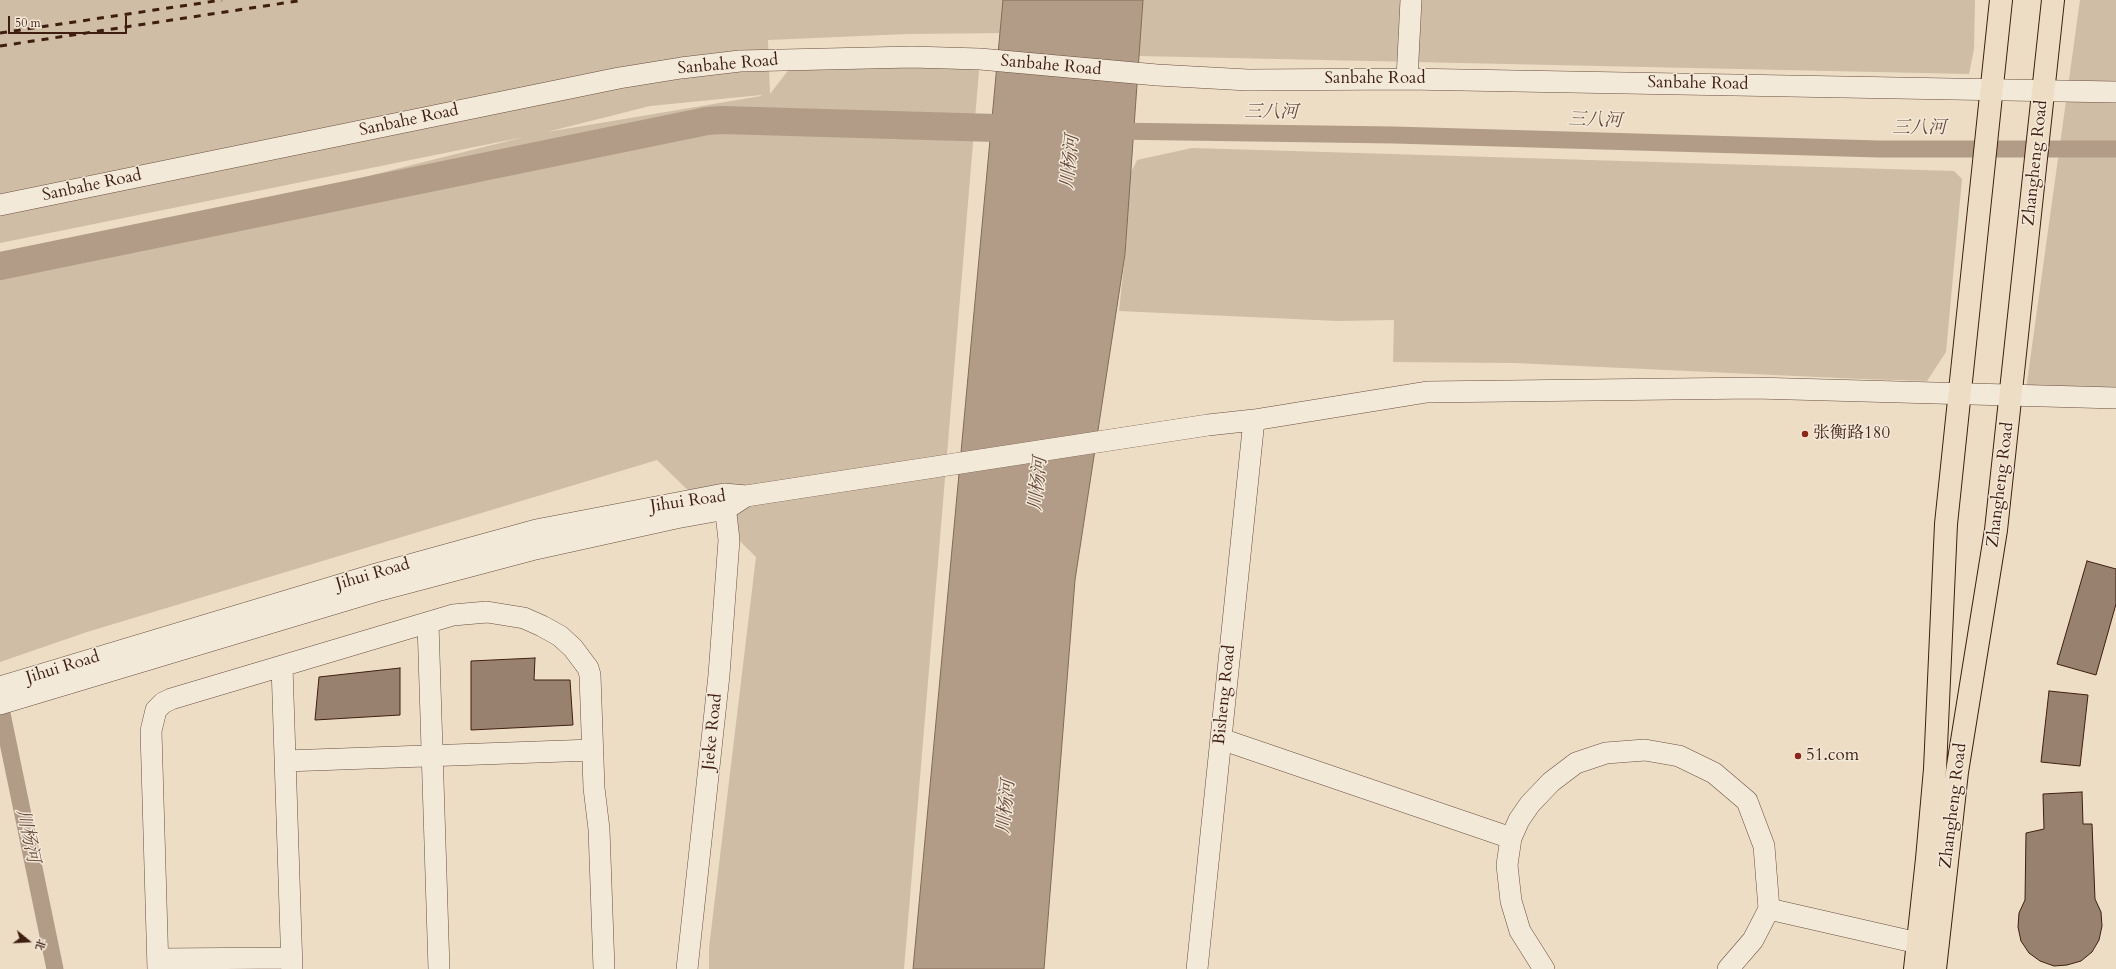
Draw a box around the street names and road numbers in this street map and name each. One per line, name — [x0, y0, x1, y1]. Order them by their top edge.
street label: Sanbahe Road — [677, 50, 779, 80]
street label: Sanbahe Road — [1000, 51, 1102, 81]
street label: Sanbahe Road — [1325, 69, 1425, 89]
street label: Sanbahe Road — [1647, 73, 1749, 95]
street label: Zhangheng Road — [2019, 99, 2053, 227]
street label: Sanbahe Road — [357, 101, 461, 141]
street label: Sanbahe Road — [40, 166, 144, 206]
street label: Zhangheng Road — [1983, 421, 2019, 549]
street label: Jihui Road — [649, 487, 727, 517]
street label: Jihui Road — [334, 555, 412, 595]
street label: Bisheng Road — [1210, 644, 1240, 746]
street label: Jihui Road — [24, 647, 102, 689]
street label: Jieke Road — [699, 693, 727, 771]
street label: Zhangheng Road — [1936, 742, 1972, 870]

